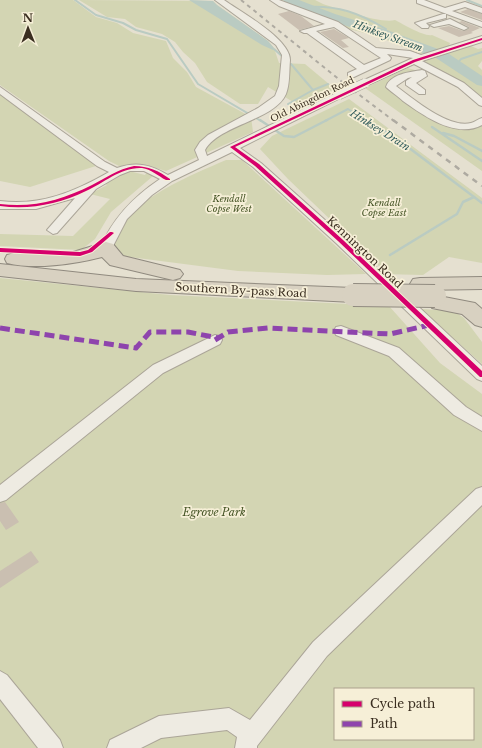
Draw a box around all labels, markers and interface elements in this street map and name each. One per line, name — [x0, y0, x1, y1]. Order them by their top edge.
north arrow — [8, 8, 48, 48]
text: N — [23, 11, 34, 25]
water label: Hinksey Stream — [351, 17, 425, 55]
street label: Old Abingdon Road — [268, 74, 356, 124]
water label: Hinksey Drain — [347, 106, 412, 154]
park label: Kendall Copse West — [206, 193, 252, 214]
park label: Kendall Copse East — [362, 197, 407, 218]
street label: Kennington Road — [324, 213, 406, 291]
street label: Southern By-pass Road — [175, 280, 308, 300]
park label: Egrove Park — [181, 505, 246, 519]
legend — [334, 688, 474, 740]
text: Cycle path — [370, 696, 435, 711]
text: Path — [370, 716, 398, 731]

